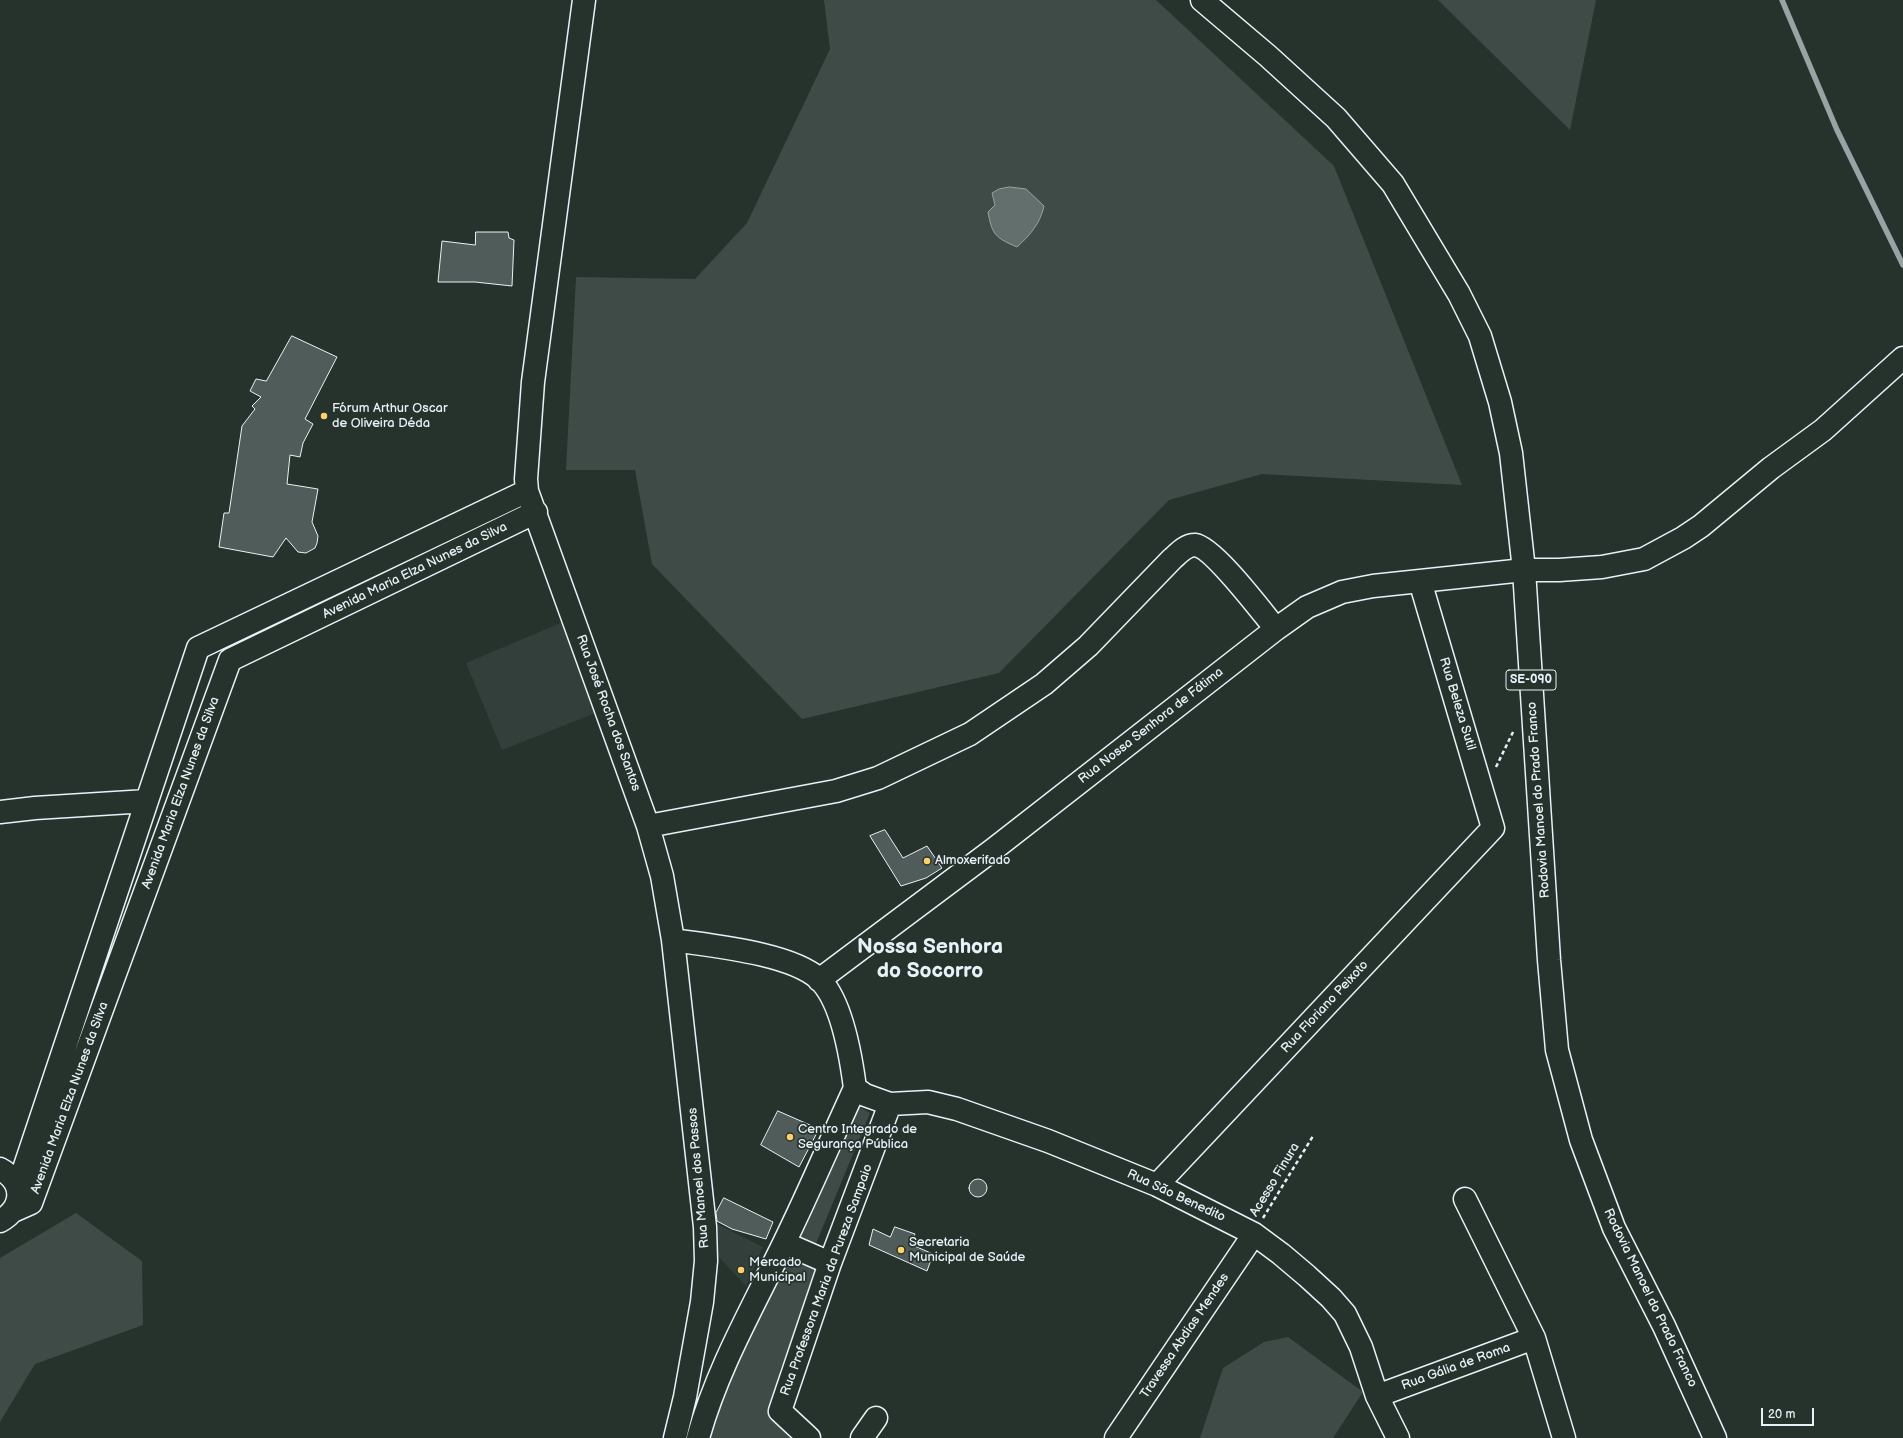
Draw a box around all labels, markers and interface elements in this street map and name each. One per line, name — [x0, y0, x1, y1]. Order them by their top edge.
place label: Fórum Arthur Oscar de Oliveira Déda — [332, 401, 448, 432]
marker: Fórum Arthur Oscar de Oliveira Déda — [319, 411, 329, 421]
street label: Avenida Maria Elza Nunes da Silva — [320, 519, 510, 623]
street label: Rua José Rocha dos Santos — [572, 633, 644, 793]
street label: Rua Beleza Sutil — [1435, 656, 1479, 752]
street label: Rua Nossa Senhora de Fátima — [1075, 665, 1227, 787]
road number: SE-090 — [1506, 670, 1556, 690]
street label: Avenida Maria Elza Nunes da Silva — [139, 695, 223, 891]
street label: Rodovia Manoel do Prado Franco — [1524, 701, 1554, 899]
place label: Almoxerifado — [935, 853, 1010, 869]
marker: Almoxerifado — [922, 856, 932, 866]
district label: Nossa Senhora do Socorro — [857, 935, 1003, 985]
street label: Rua Floriano Peixoto — [1278, 957, 1372, 1057]
street label: Avenida Maria Elza Nunes da Silva — [28, 1000, 112, 1196]
street label: Rua Manoel dos Passos — [685, 1107, 713, 1249]
place label: Centro Integrado de Segurança Pública — [798, 1122, 917, 1153]
marker: Centro Integrado de Segurança Pública — [785, 1132, 795, 1142]
street label: Acesso Finura — [1247, 1140, 1303, 1220]
street label: Rua Professora Maria da Pureza Sampaio — [778, 1162, 876, 1398]
street label: Rua São Benedito — [1124, 1166, 1228, 1226]
street label: Rodovia Manoel do Prado Franco — [1600, 1206, 1700, 1390]
place label: Secretaria Municipal de Saúde — [909, 1235, 1025, 1266]
marker: Secretaria Municipal de Saúde — [896, 1245, 906, 1255]
place label: Mercado Municipal — [749, 1255, 806, 1286]
marker: Mercado Municipal — [736, 1265, 746, 1275]
street label: Travessa Abdias Mendes — [1137, 1271, 1233, 1401]
street label: Rua Gália de Roma — [1399, 1340, 1513, 1394]
scale bar — [1763, 1400, 1816, 1426]
text: 20 m — [1768, 1407, 1795, 1422]

